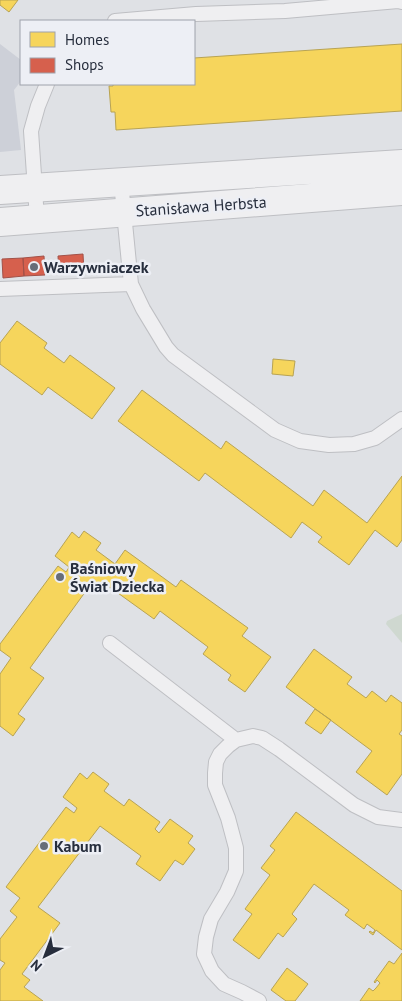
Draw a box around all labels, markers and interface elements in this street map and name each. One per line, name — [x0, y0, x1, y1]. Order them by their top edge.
legend — [20, 20, 195, 85]
text: Homes — [65, 30, 109, 49]
text: Shops — [65, 55, 104, 74]
street label: Stanisława Herbsta — [135, 191, 267, 221]
place label: Warzywniaczek — [44, 257, 149, 277]
marker: Warzywniaczek — [28, 261, 40, 273]
place label: Baśniowy Świat Dziecka — [70, 558, 164, 596]
marker: Baśniowy Świat Dziecka — [54, 571, 66, 583]
place label: Kabum — [54, 836, 102, 856]
marker: Kabum — [38, 840, 50, 852]
north arrow — [20, 931, 70, 981]
text: N — [27, 956, 46, 975]

